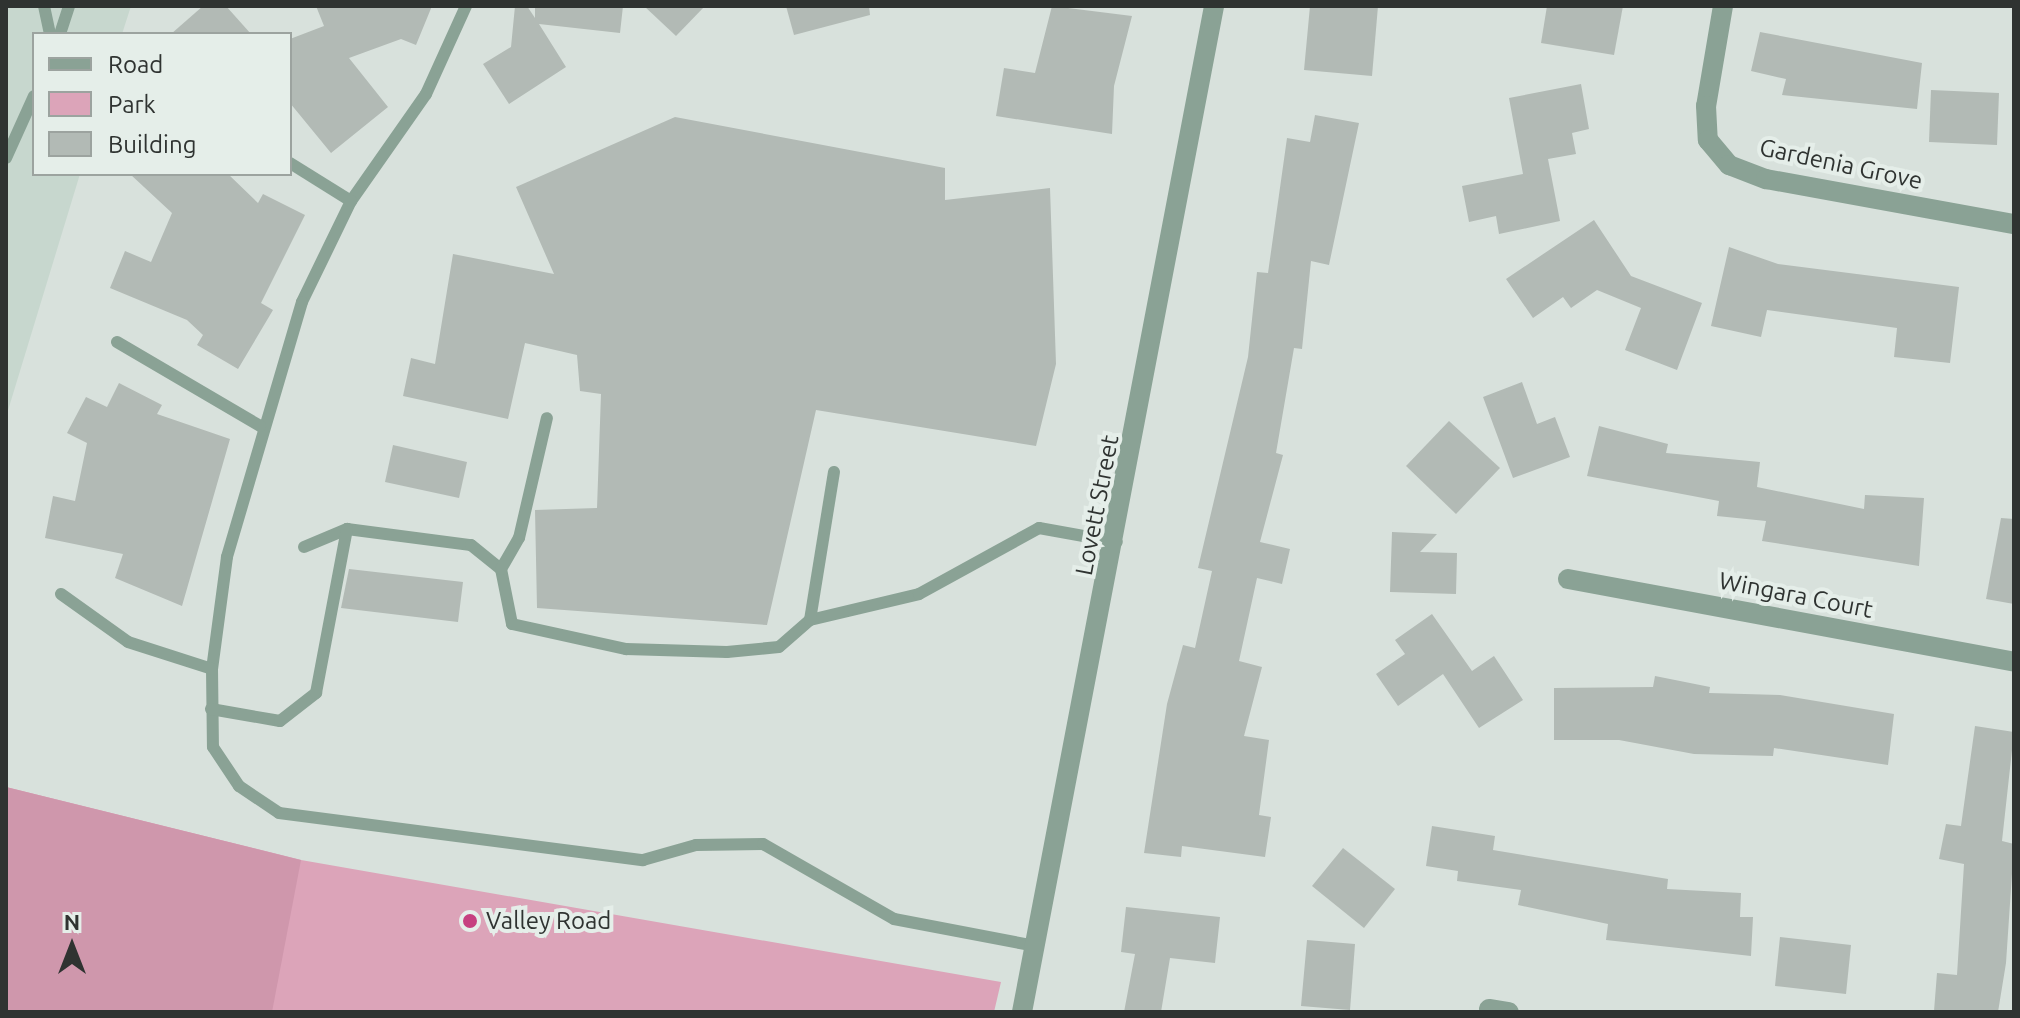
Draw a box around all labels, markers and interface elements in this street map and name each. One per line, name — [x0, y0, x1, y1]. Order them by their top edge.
legend — [32, 32, 292, 176]
text: Road — [108, 51, 163, 78]
text: Park — [108, 91, 156, 118]
text: Building — [108, 131, 196, 158]
street label: Gardenia Grove — [1757, 133, 1925, 195]
street label: Lovett Street — [1069, 432, 1125, 578]
street label: Wingara Court — [1717, 566, 1875, 624]
north arrow — [32, 906, 112, 986]
place label: Valley Road — [486, 907, 611, 935]
text: N — [64, 909, 80, 934]
marker: Valley Road — [461, 912, 479, 930]

